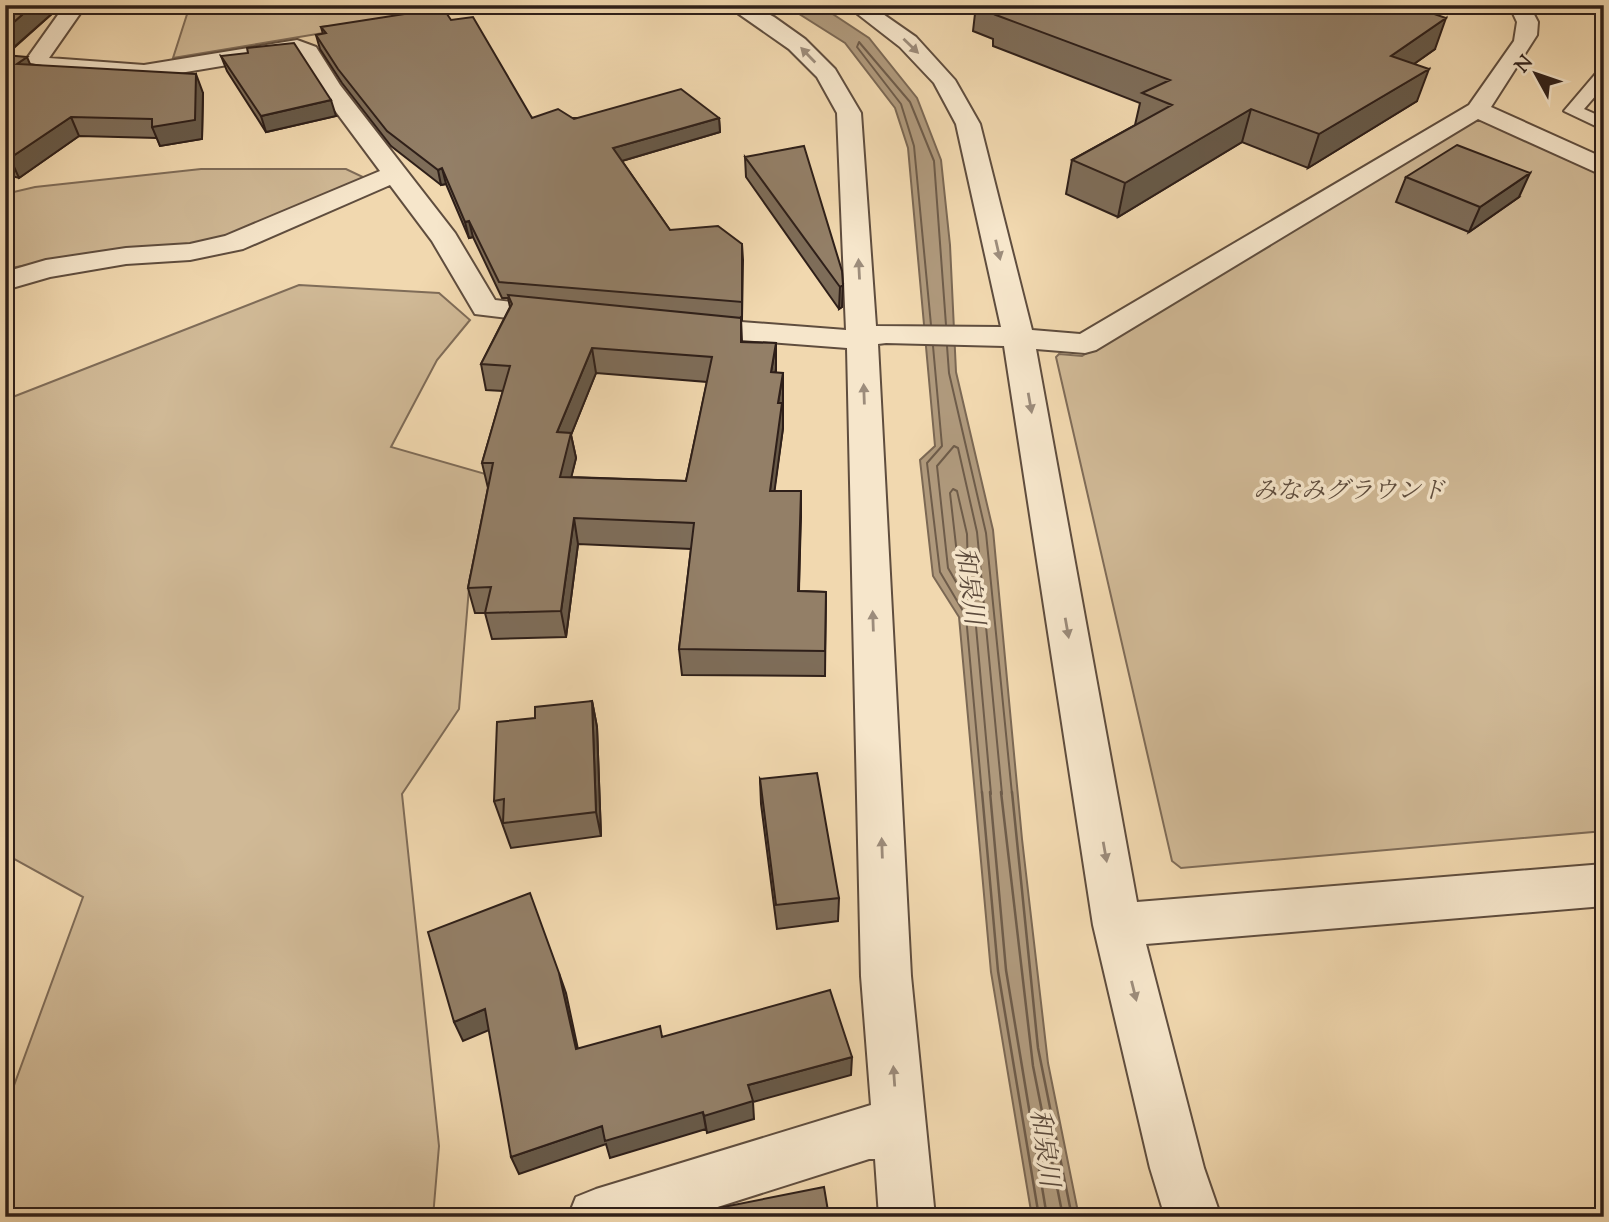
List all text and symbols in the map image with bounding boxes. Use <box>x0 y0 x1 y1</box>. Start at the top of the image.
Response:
one-way arrow <box>902 37 919 53</box>
north arrow <box>1500 38 1570 108</box>
one-way arrow <box>800 47 817 64</box>
text: N <box>1510 50 1540 79</box>
one-way arrow <box>993 239 1004 261</box>
one-way arrow <box>853 258 864 280</box>
one-way arrow <box>859 383 870 405</box>
one-way arrow <box>1025 393 1036 415</box>
park label: みなみグラウンド <box>1253 475 1446 509</box>
water label: 和泉川 <box>944 545 992 630</box>
one-way arrow <box>867 610 878 632</box>
one-way arrow <box>1062 617 1073 639</box>
one-way arrow <box>876 837 887 859</box>
one-way arrow <box>1100 841 1111 863</box>
one-way arrow <box>1129 980 1140 1002</box>
one-way arrow <box>888 1064 899 1086</box>
water label: 和泉川 <box>1019 1107 1067 1192</box>

